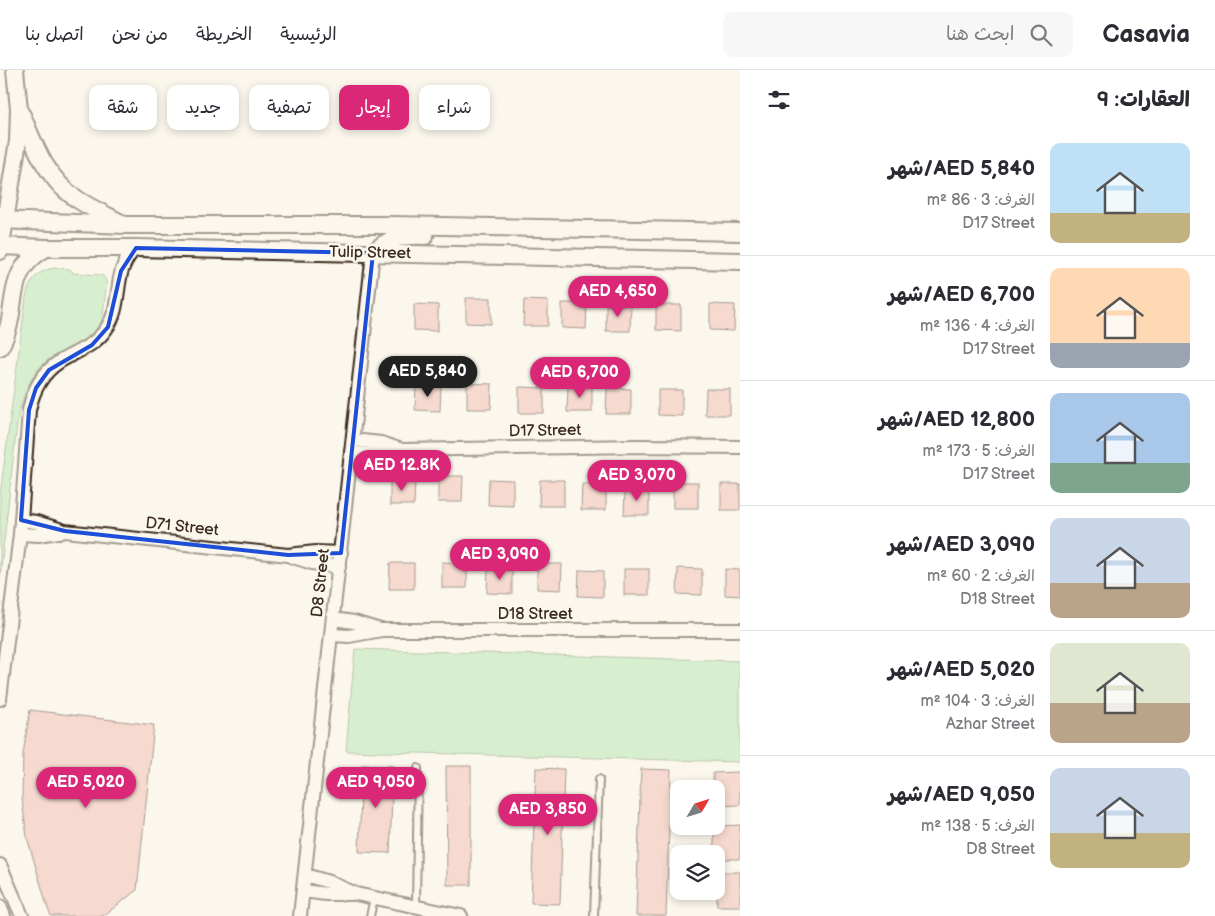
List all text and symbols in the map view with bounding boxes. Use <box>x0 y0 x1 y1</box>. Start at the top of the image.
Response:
search box <box>723 12 1073 57</box>
text: Casavia <box>1103 20 1190 49</box>
icon: search <box>1027 21 1055 49</box>
text: ابحث هنا <box>946 23 1015 46</box>
text: اتصل بنا <box>25 24 84 45</box>
text: من نحن <box>112 24 168 45</box>
text: الخريطة <box>196 24 252 45</box>
text: الرئيسية <box>280 24 337 45</box>
chip: شقة <box>89 85 157 130</box>
chip: جديد <box>167 85 239 130</box>
chip: تصفية <box>249 85 329 130</box>
chip: إيجار <box>339 85 409 130</box>
chip: شراء <box>419 85 490 130</box>
icon: filters <box>765 86 793 114</box>
text: العقارات: 9 <box>1097 87 1190 112</box>
text: AED 5,840/شهر <box>888 156 1035 181</box>
icon: home <box>1090 163 1150 223</box>
text: الغرف: 3 · 86 m² <box>927 191 1035 210</box>
text: D17 Street <box>962 214 1035 233</box>
street label: Tulip Street <box>329 243 411 263</box>
pin: AED 4,650 <box>561 276 675 318</box>
text: AED 4,650 <box>579 282 657 301</box>
text: AED 6,700/شهر <box>888 282 1035 307</box>
icon: home <box>1090 288 1150 348</box>
text: الغرف: 4 · 136 m² <box>920 317 1035 336</box>
text: D17 Street <box>962 340 1035 359</box>
pin: AED 5,840 <box>371 356 485 398</box>
pin: AED 6,700 <box>523 356 637 399</box>
text: AED 5,840 <box>389 362 467 381</box>
text: AED 6,700 <box>541 363 619 382</box>
text: AED 12,800/شهر <box>878 407 1035 432</box>
icon: home <box>1090 413 1150 473</box>
street label: D17 Street <box>508 421 582 441</box>
text: الغرف: 5 · 173 m² <box>923 442 1035 461</box>
pin: AED 12.8K <box>345 450 459 492</box>
text: AED 12.8K <box>364 456 440 475</box>
pin: AED 3,070 <box>580 460 694 502</box>
text: D17 Street <box>962 465 1035 484</box>
text: AED 3,070 <box>598 466 676 485</box>
street label: D71 Street <box>144 514 220 540</box>
text: AED 3,090/شهر <box>888 532 1035 557</box>
pin: AED 3,090 <box>443 538 557 581</box>
icon: home <box>1090 538 1150 598</box>
text: AED 3,090 <box>461 545 539 564</box>
street label: D8 Street <box>308 548 334 618</box>
text: الغرف: 2 · 60 m² <box>927 567 1035 586</box>
text: D18 Street <box>960 590 1035 609</box>
street label: D18 Street <box>497 605 573 624</box>
text: AED 5,020/شهر <box>888 657 1035 682</box>
icon: home <box>1090 663 1150 723</box>
text: الغرف: 3 · 104 m² <box>920 692 1035 711</box>
text: Azhar Street <box>946 715 1035 734</box>
pin: AED 5,020 <box>29 766 143 809</box>
pin: AED 9,050 <box>319 766 433 809</box>
text: AED 5,020 <box>47 773 125 792</box>
text: AED 9,050 <box>337 773 415 792</box>
north arrow <box>670 780 725 835</box>
map controls <box>670 780 725 900</box>
text: AED 9,050/شهر <box>888 782 1035 807</box>
icon: home <box>1090 788 1150 848</box>
pin: AED 3,850 <box>491 794 605 836</box>
text: AED 3,850 <box>509 800 587 819</box>
text: الغرف: 5 · 138 m² <box>921 817 1035 836</box>
text: D8 Street <box>966 840 1035 859</box>
button: layers <box>670 845 725 900</box>

